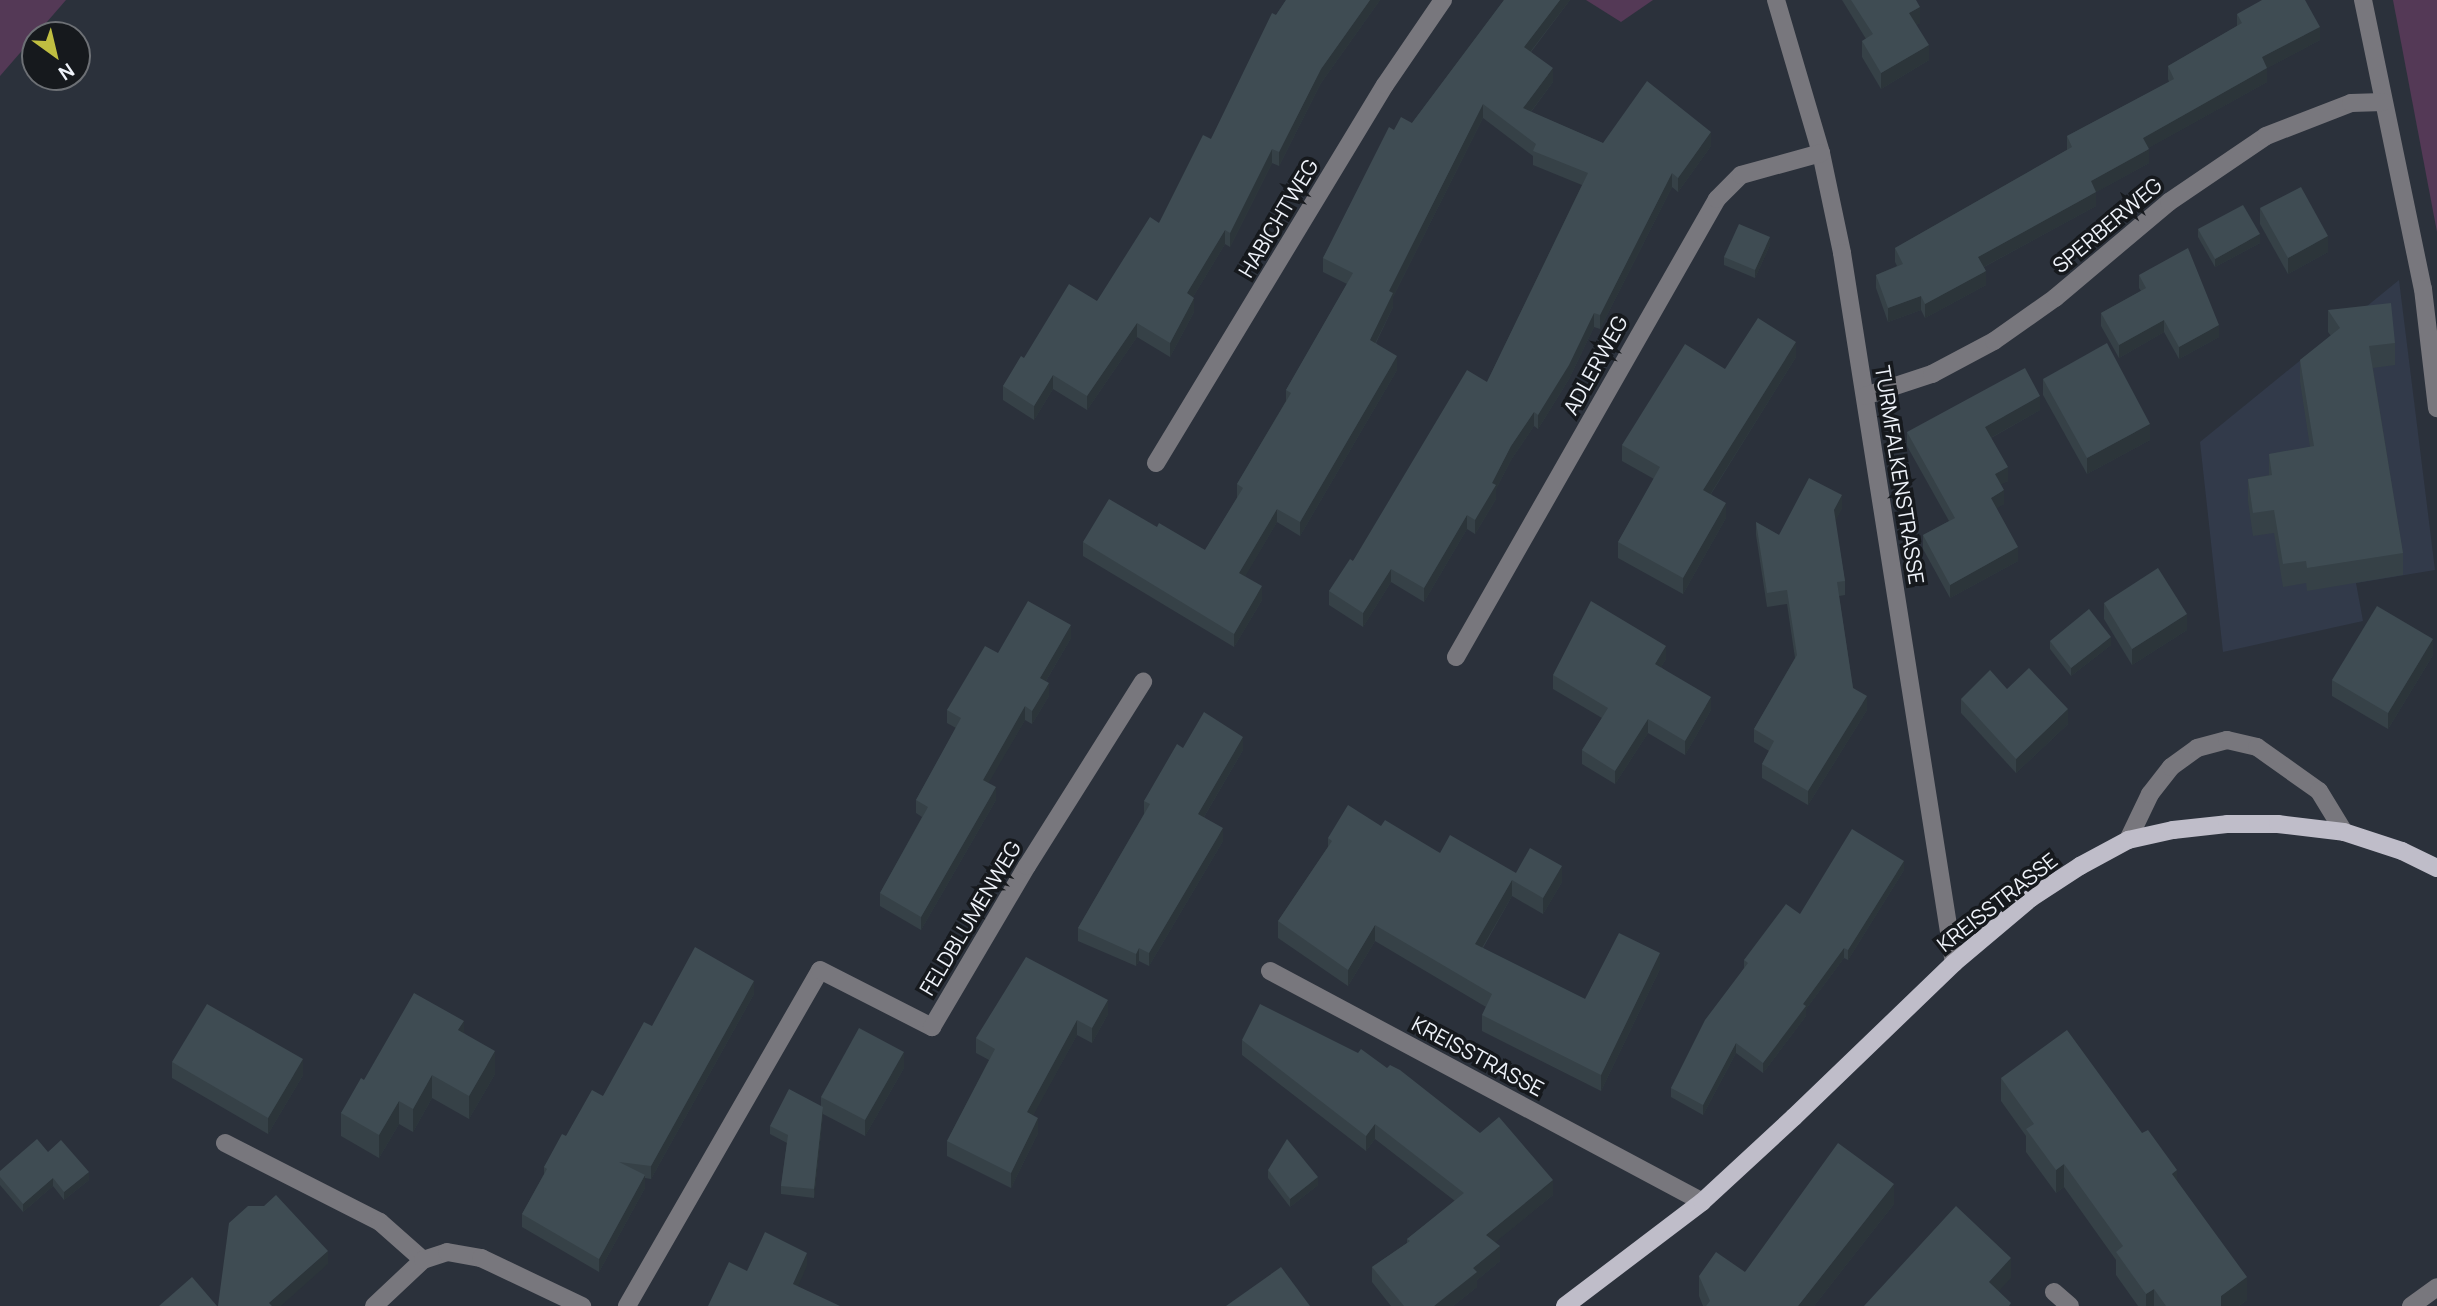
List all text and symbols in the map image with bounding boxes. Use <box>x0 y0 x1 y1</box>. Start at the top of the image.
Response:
north arrow <box>21 21 91 91</box>
text: N <box>54 57 80 86</box>
street label: HABICHTWEG <box>1233 154 1323 282</box>
street label: SPERBERWEG <box>2047 172 2167 278</box>
street label: ADLERWEG <box>1558 311 1632 419</box>
street label: TURMFALKENSTRASSE <box>1870 364 1930 586</box>
street label: FELDBLUMENWEG <box>914 836 1026 1000</box>
street label: KREISSTRASSE <box>1932 847 2062 957</box>
street label: KREISSTRASSE <box>1408 1011 1548 1101</box>

